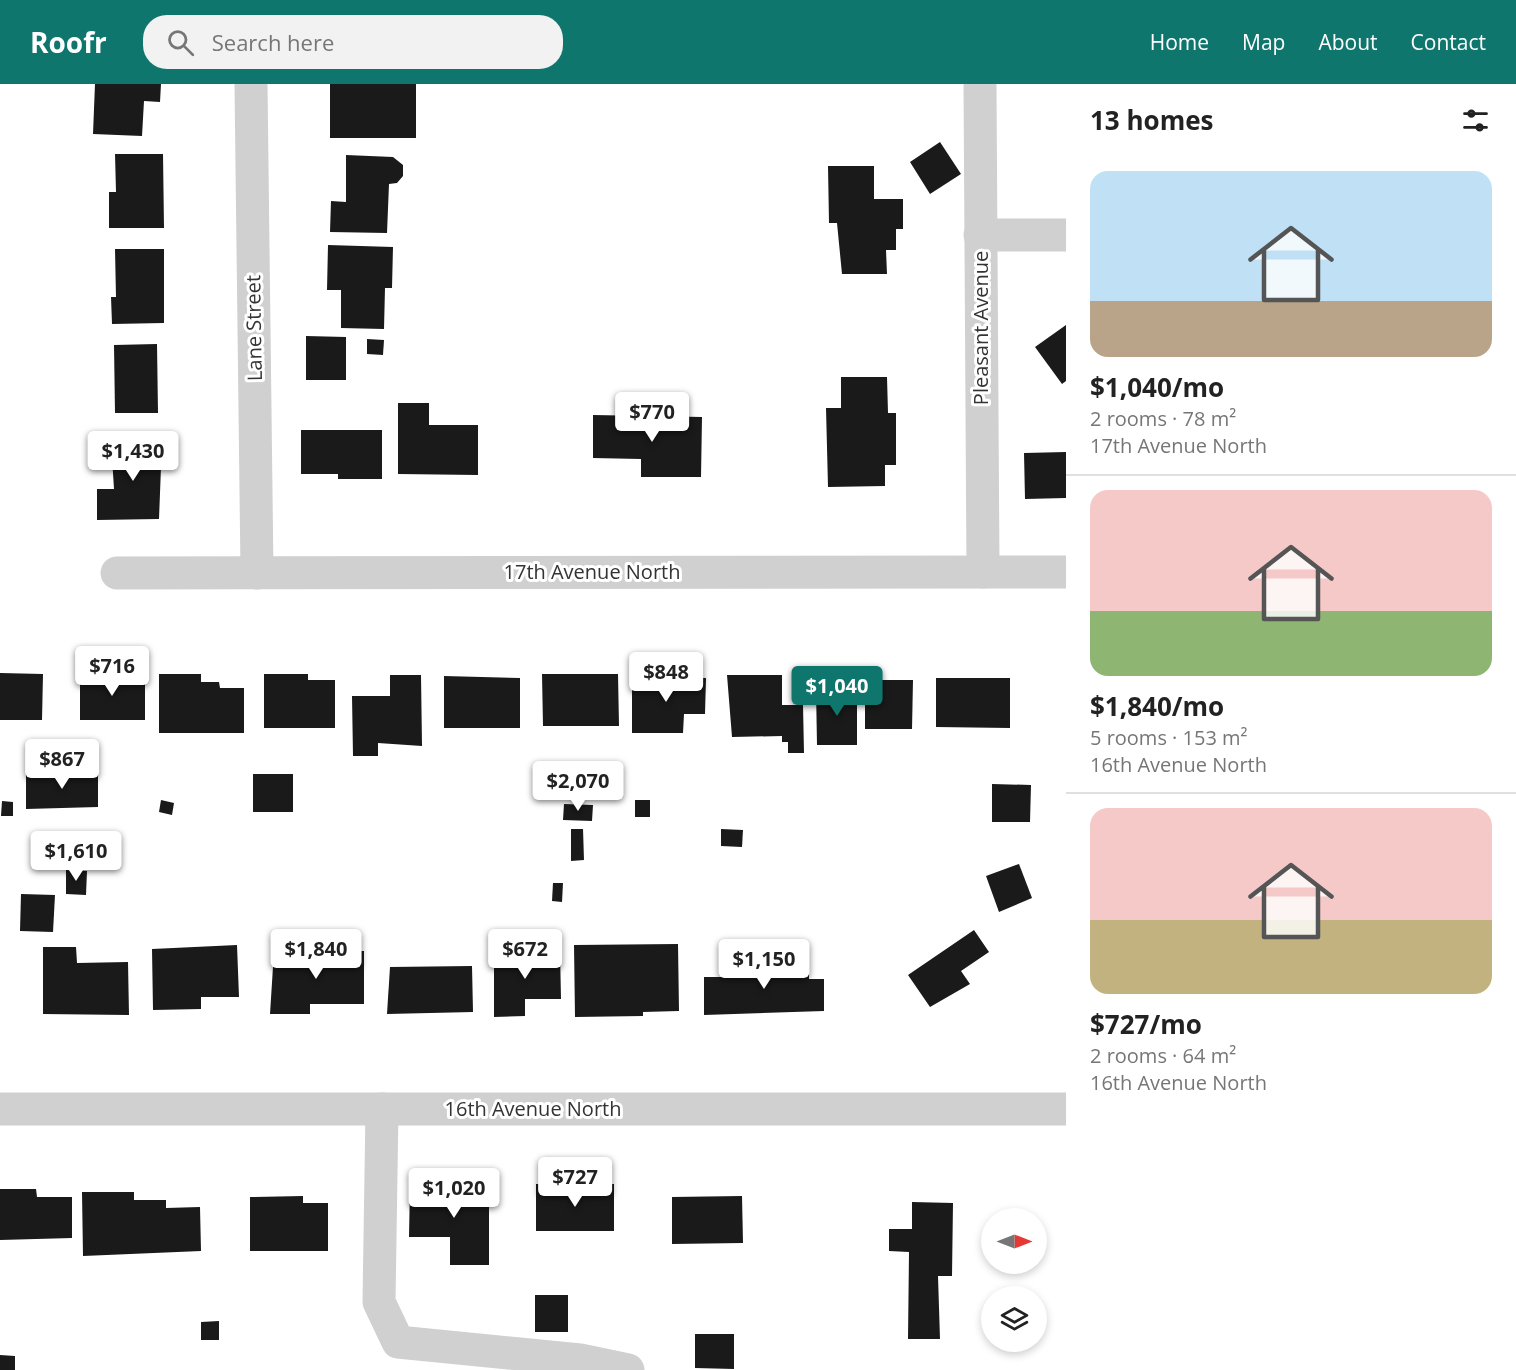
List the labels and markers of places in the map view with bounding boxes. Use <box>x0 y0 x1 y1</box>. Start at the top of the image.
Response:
pin: $770 <box>616 392 688 443</box>
pin: $1,430 <box>84 431 182 482</box>
pin: $716 <box>76 646 148 697</box>
pin: $848 <box>630 652 702 703</box>
pin: $1,040 <box>788 666 886 717</box>
pin: $867 <box>26 739 98 790</box>
pin: $2,070 <box>529 761 627 812</box>
pin: $1,610 <box>27 831 125 882</box>
pin: $1,840 <box>267 929 365 980</box>
pin: $672 <box>489 929 561 980</box>
pin: $1,150 <box>715 939 813 990</box>
pin: $727 <box>539 1157 611 1208</box>
pin: $1,020 <box>405 1168 503 1219</box>

